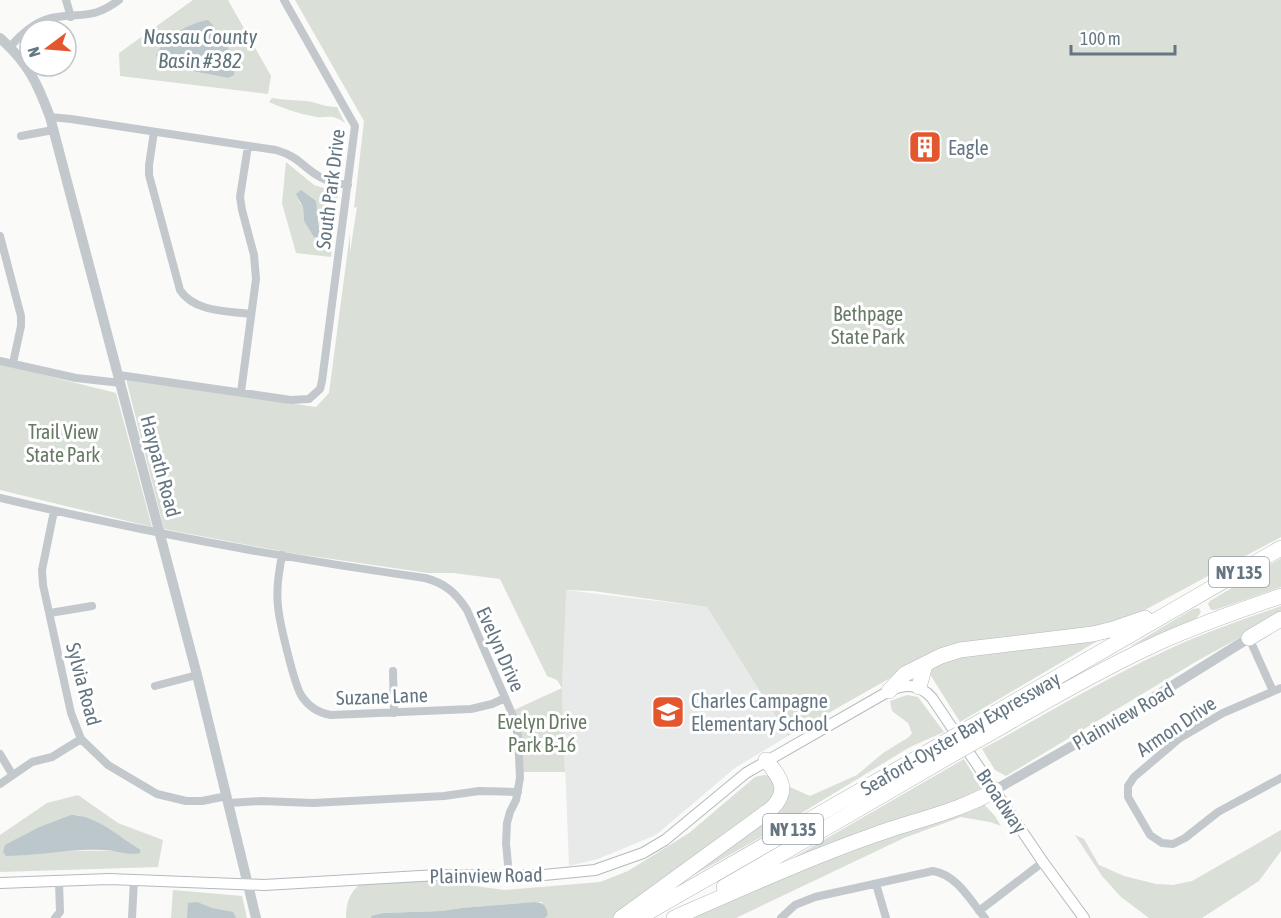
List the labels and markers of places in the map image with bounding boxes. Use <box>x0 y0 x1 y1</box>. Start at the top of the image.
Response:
building icon: Eagle <box>907 129 943 165</box>
place label: Eagle <box>948 136 989 159</box>
place label: Charles Campagne Elementary School <box>691 689 829 735</box>
school or university icon: Charles Campagne Elementary School <box>650 694 686 730</box>

